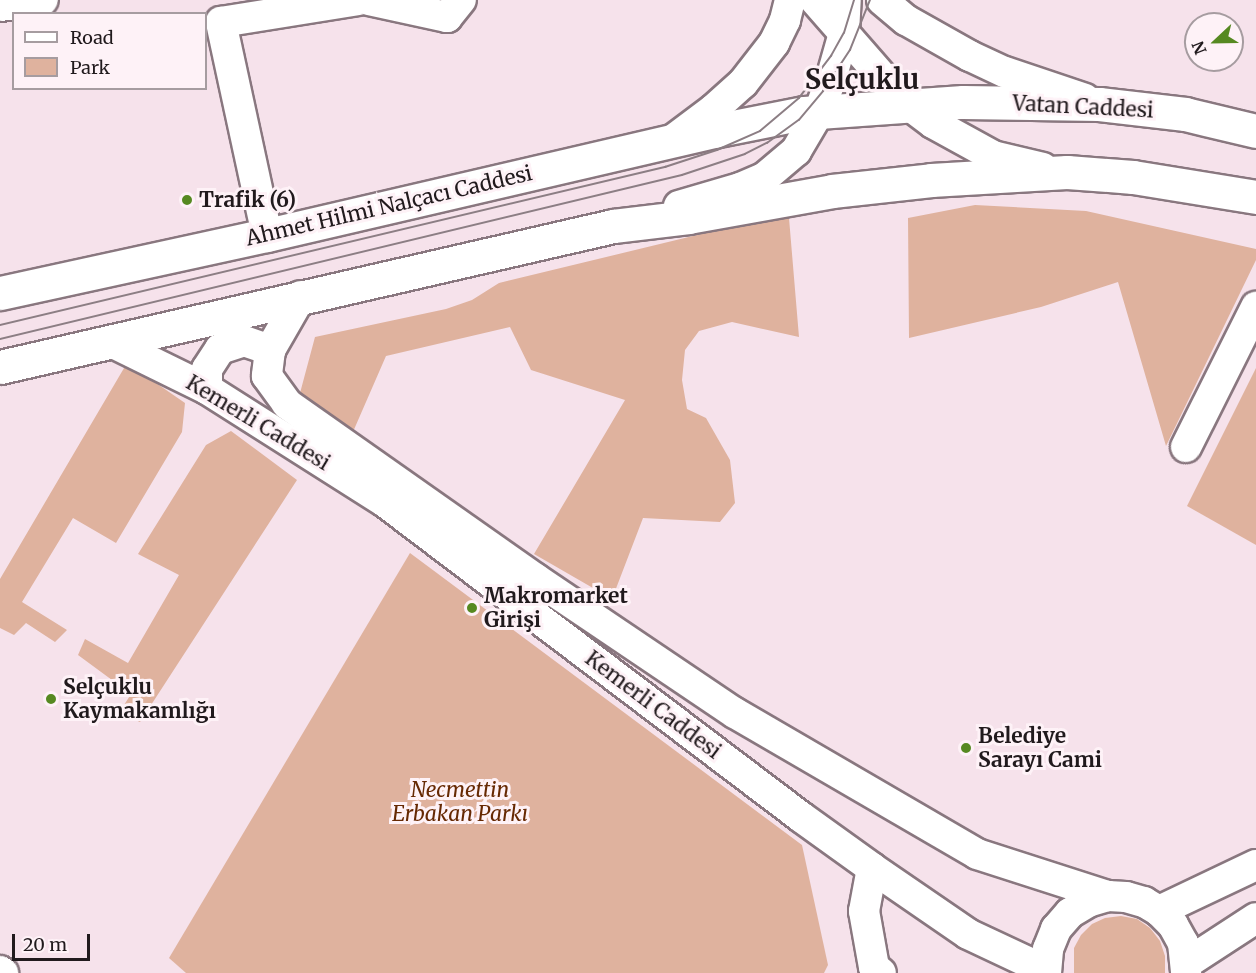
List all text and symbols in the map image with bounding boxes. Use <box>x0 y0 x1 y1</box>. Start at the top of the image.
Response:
legend <box>12 12 207 90</box>
north arrow <box>1184 12 1244 72</box>
text: Road <box>70 26 114 49</box>
text: N <box>1188 38 1211 58</box>
text: Park <box>70 56 110 79</box>
district label: Selçuklu <box>805 64 919 96</box>
street label: Vatan Caddesi <box>1012 91 1154 123</box>
street label: Ahmet Hilmi Nalçacı Caddesi <box>243 161 535 251</box>
place label: Trafik (6) <box>199 187 296 213</box>
marker: Trafik (6) <box>180 193 194 207</box>
street label: Kemerli Caddesi <box>181 370 335 476</box>
place label: Makromarket Girişi <box>484 583 628 633</box>
marker: Makromarket Girişi <box>465 601 479 615</box>
street label: Kemerli Caddesi <box>580 646 726 764</box>
place label: Selçuklu Kaymakamlığı <box>63 674 216 724</box>
marker: Selçuklu Kaymakamlığı <box>44 692 58 706</box>
place label: Belediye Sarayı Cami <box>978 723 1102 773</box>
marker: Belediye Sarayı Cami <box>959 741 973 755</box>
park label: Necmettin Erbakan Parkı <box>392 777 528 827</box>
scale bar <box>15 922 93 960</box>
text: 20 m <box>23 933 67 956</box>

